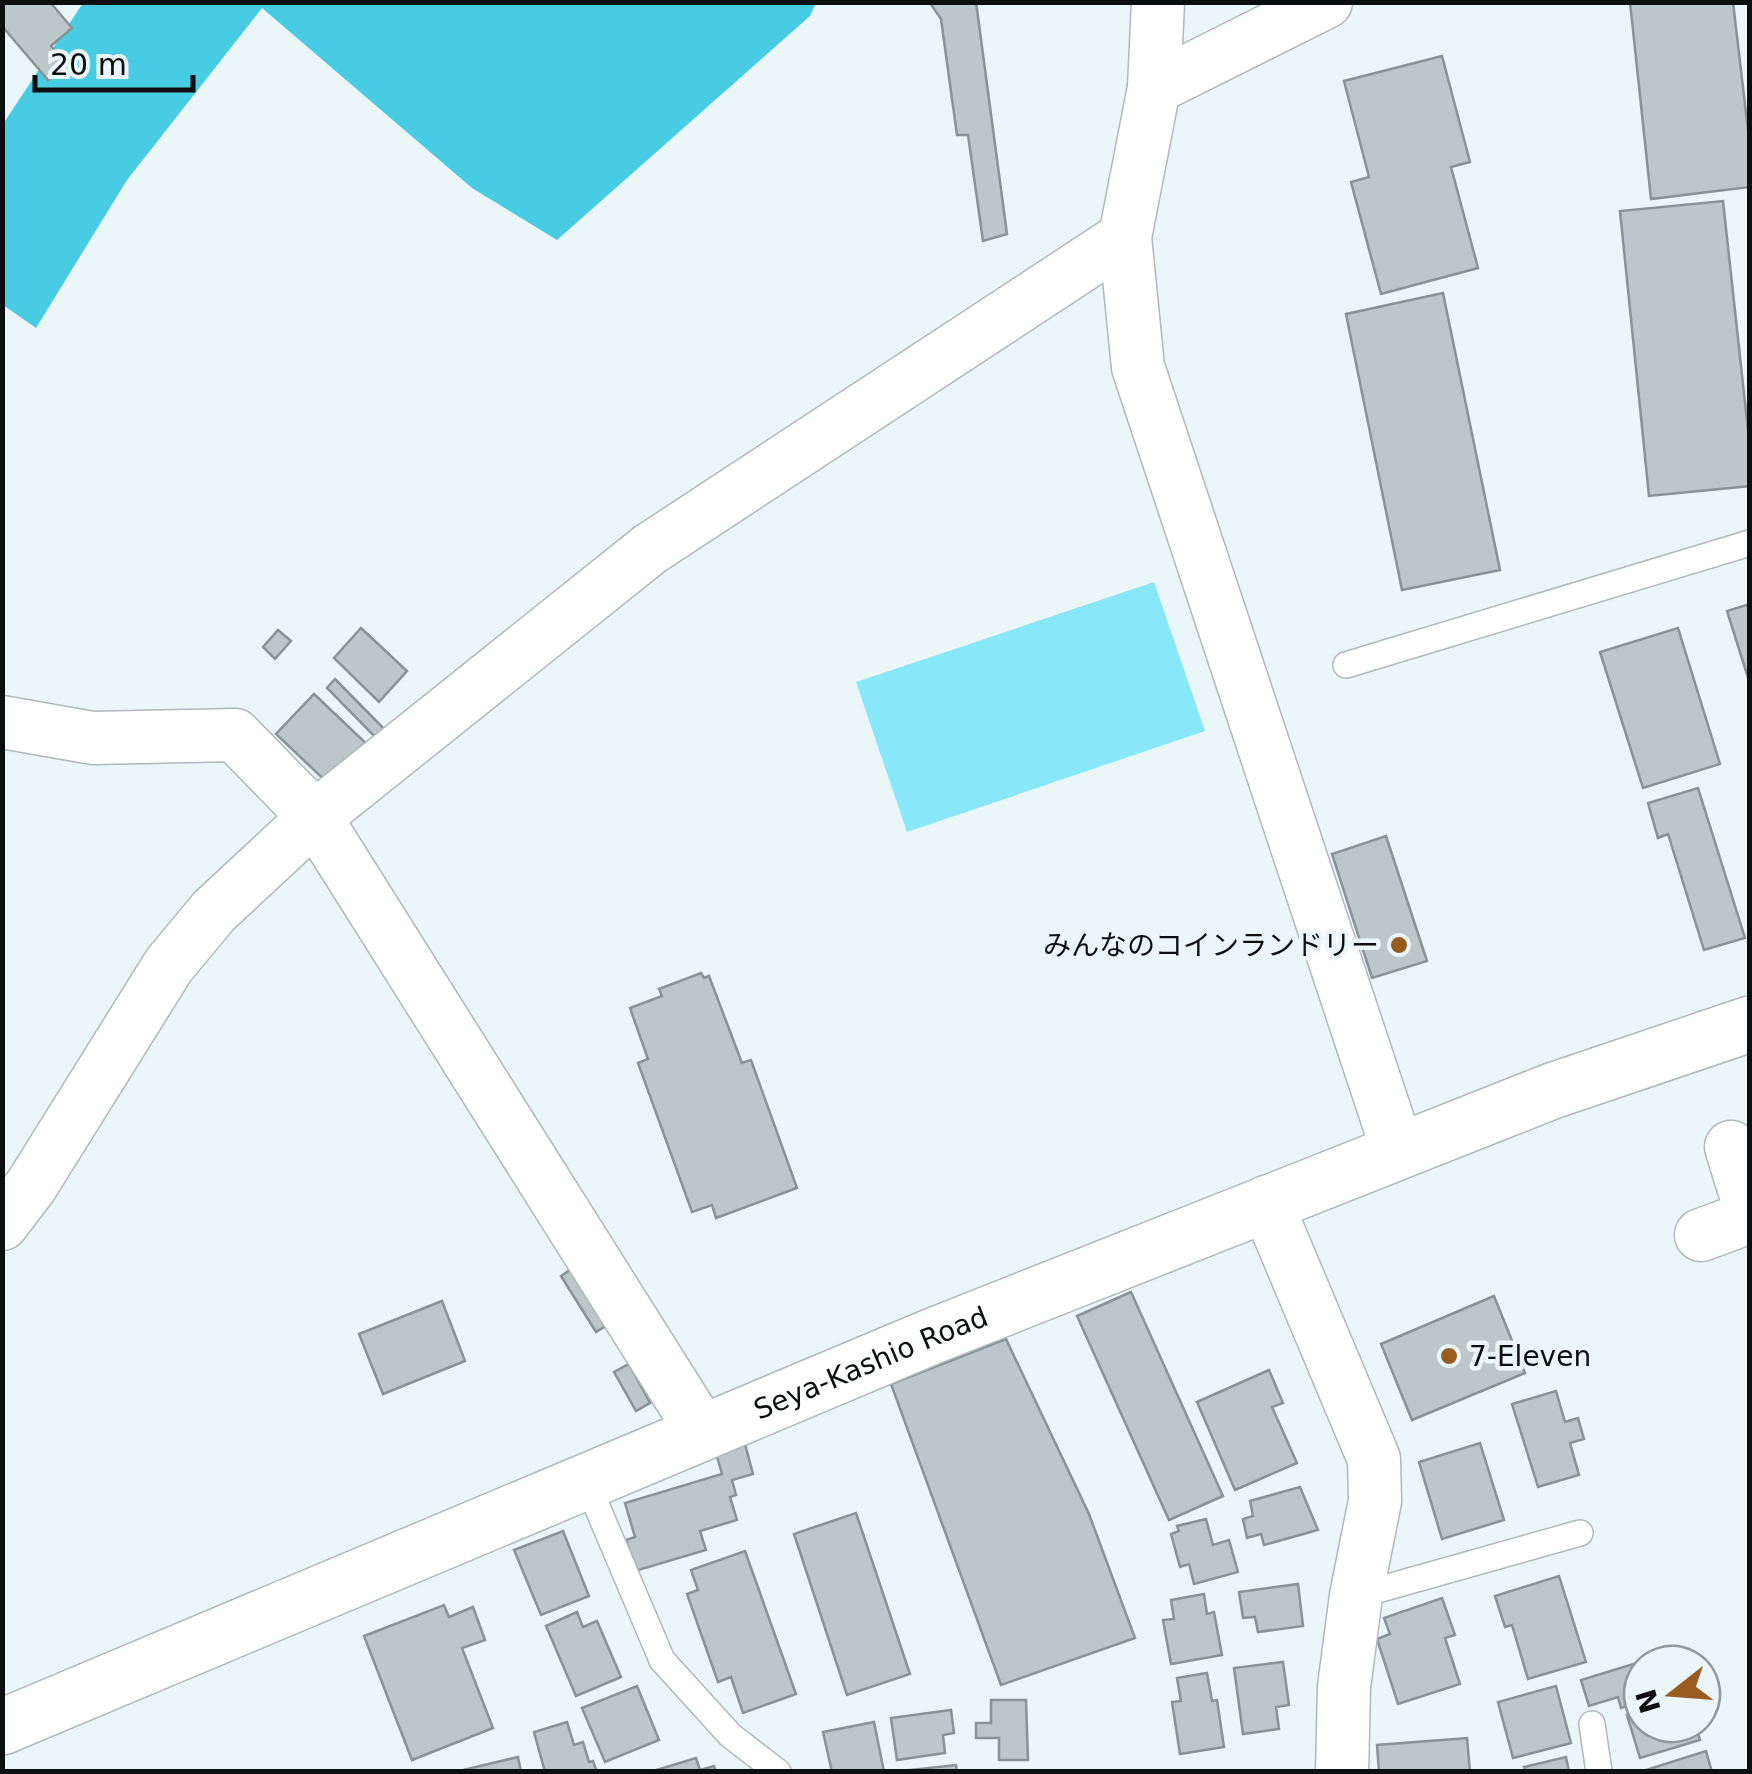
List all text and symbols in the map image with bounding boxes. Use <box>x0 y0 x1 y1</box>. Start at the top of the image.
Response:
scale bar <box>35 30 192 92</box>
text: 20 m <box>50 47 127 82</box>
place label: みんなのコインランドリー <box>1043 929 1379 962</box>
marker: みんなのコインランドリー <box>1388 934 1410 956</box>
street label: Seya-Kashio Road <box>749 1300 992 1426</box>
place label: 7-Eleven <box>1469 1340 1591 1373</box>
marker: 7-Eleven <box>1438 1345 1460 1367</box>
north arrow <box>1622 1644 1722 1744</box>
text: N <box>1629 1685 1668 1717</box>

